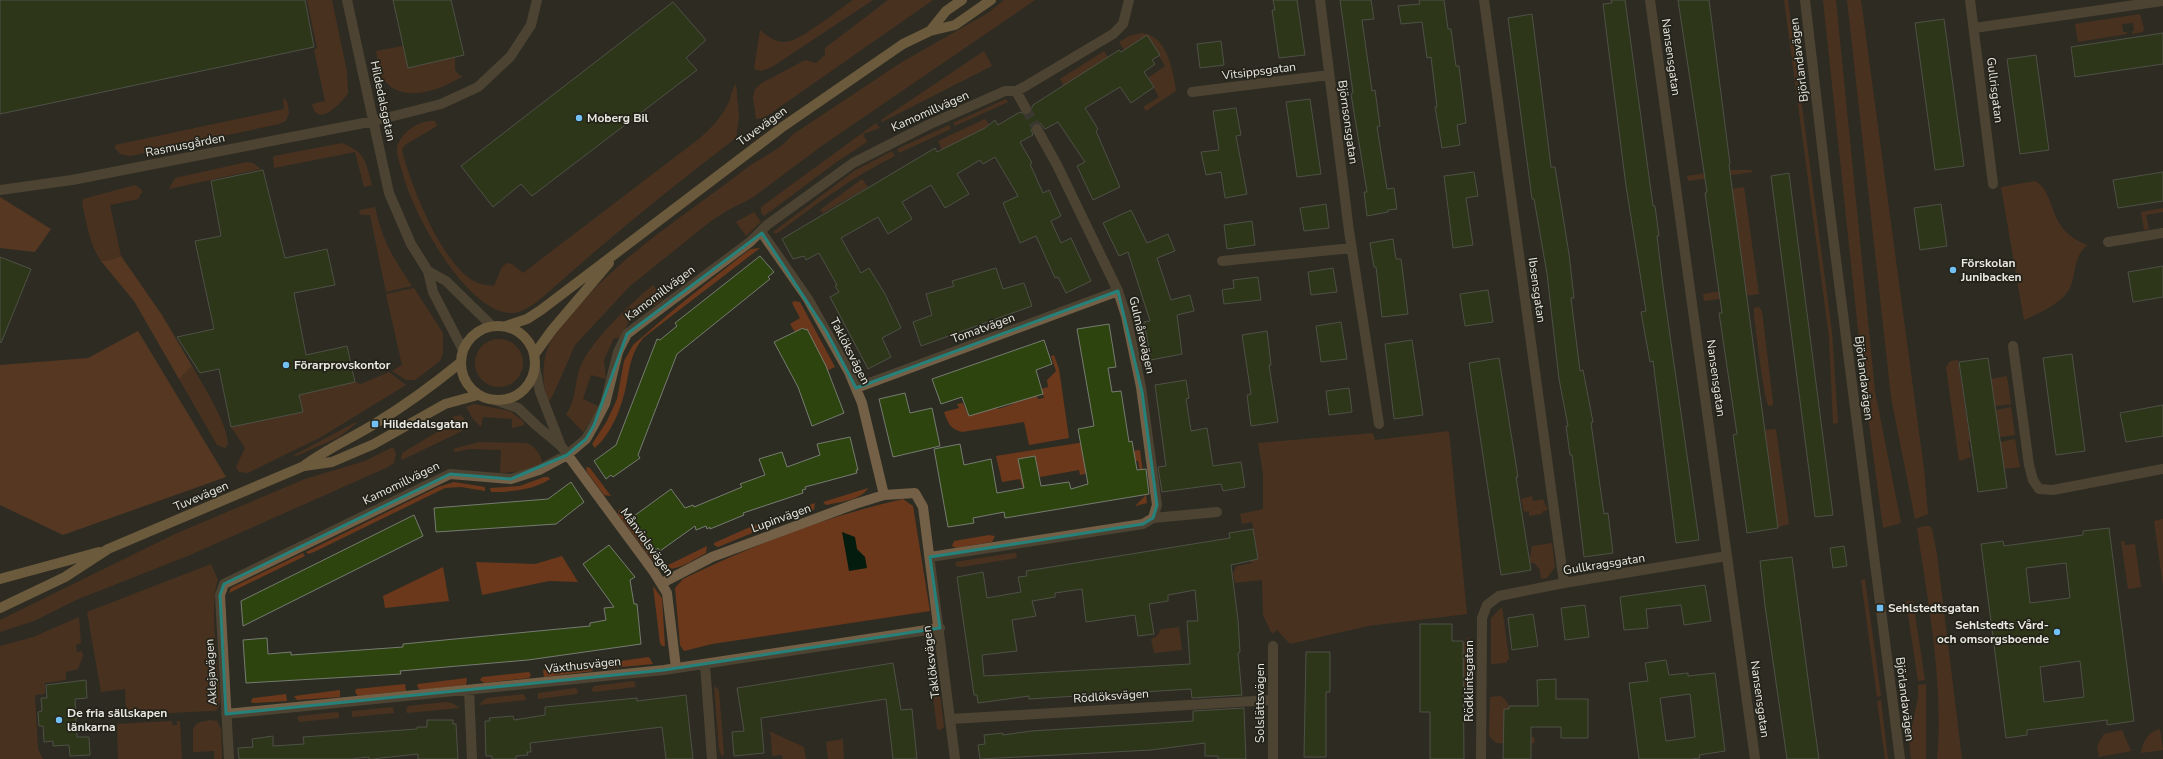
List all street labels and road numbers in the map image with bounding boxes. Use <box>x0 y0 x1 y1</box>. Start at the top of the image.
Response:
street label: Nansensgatan <box>1658 17 1684 97</box>
street label: Björlandavägen <box>1786 17 1812 103</box>
street label: Gullrisgatan <box>1983 56 2007 124</box>
street label: Hildedalsgatan <box>367 59 399 143</box>
street label: Vitsippsgatan <box>1220 59 1297 84</box>
street label: Björnsonsgatan <box>1334 79 1362 165</box>
street label: Kamomillvägen <box>889 87 971 135</box>
street label: Tuvevägen <box>734 102 790 150</box>
street label: Rasmusgården <box>144 129 226 161</box>
street label: Ibsensgatan <box>1525 256 1549 324</box>
street label: Kamomillvägen <box>622 261 698 325</box>
street label: Gulmårevägen <box>1125 295 1159 375</box>
street label: Tomatvägen <box>949 309 1017 347</box>
street label: Taklöksvägen <box>826 315 874 387</box>
street label: Björlandavägen <box>1851 335 1877 421</box>
street label: Nansensgatan <box>1703 338 1729 418</box>
street label: Kamomillvägen <box>360 458 442 508</box>
street label: Tuvevägen <box>171 477 231 515</box>
street label: Lupinvägen <box>749 500 813 536</box>
street label: Månviolsvägen <box>617 505 677 579</box>
street label: Gullkragsgatan <box>1562 550 1646 578</box>
street label: Taklöksvägen <box>919 625 943 699</box>
street label: Aklejavägen <box>201 638 221 706</box>
street label: Rödklintsgatan <box>1461 640 1477 722</box>
street label: Växthusvägen <box>543 653 622 677</box>
street label: Björlandavägen <box>1892 656 1918 742</box>
street label: Nansensgatan <box>1747 659 1773 739</box>
street label: Solslättsvägen <box>1252 663 1268 743</box>
street label: Rödlöksvägen <box>1073 685 1149 707</box>

